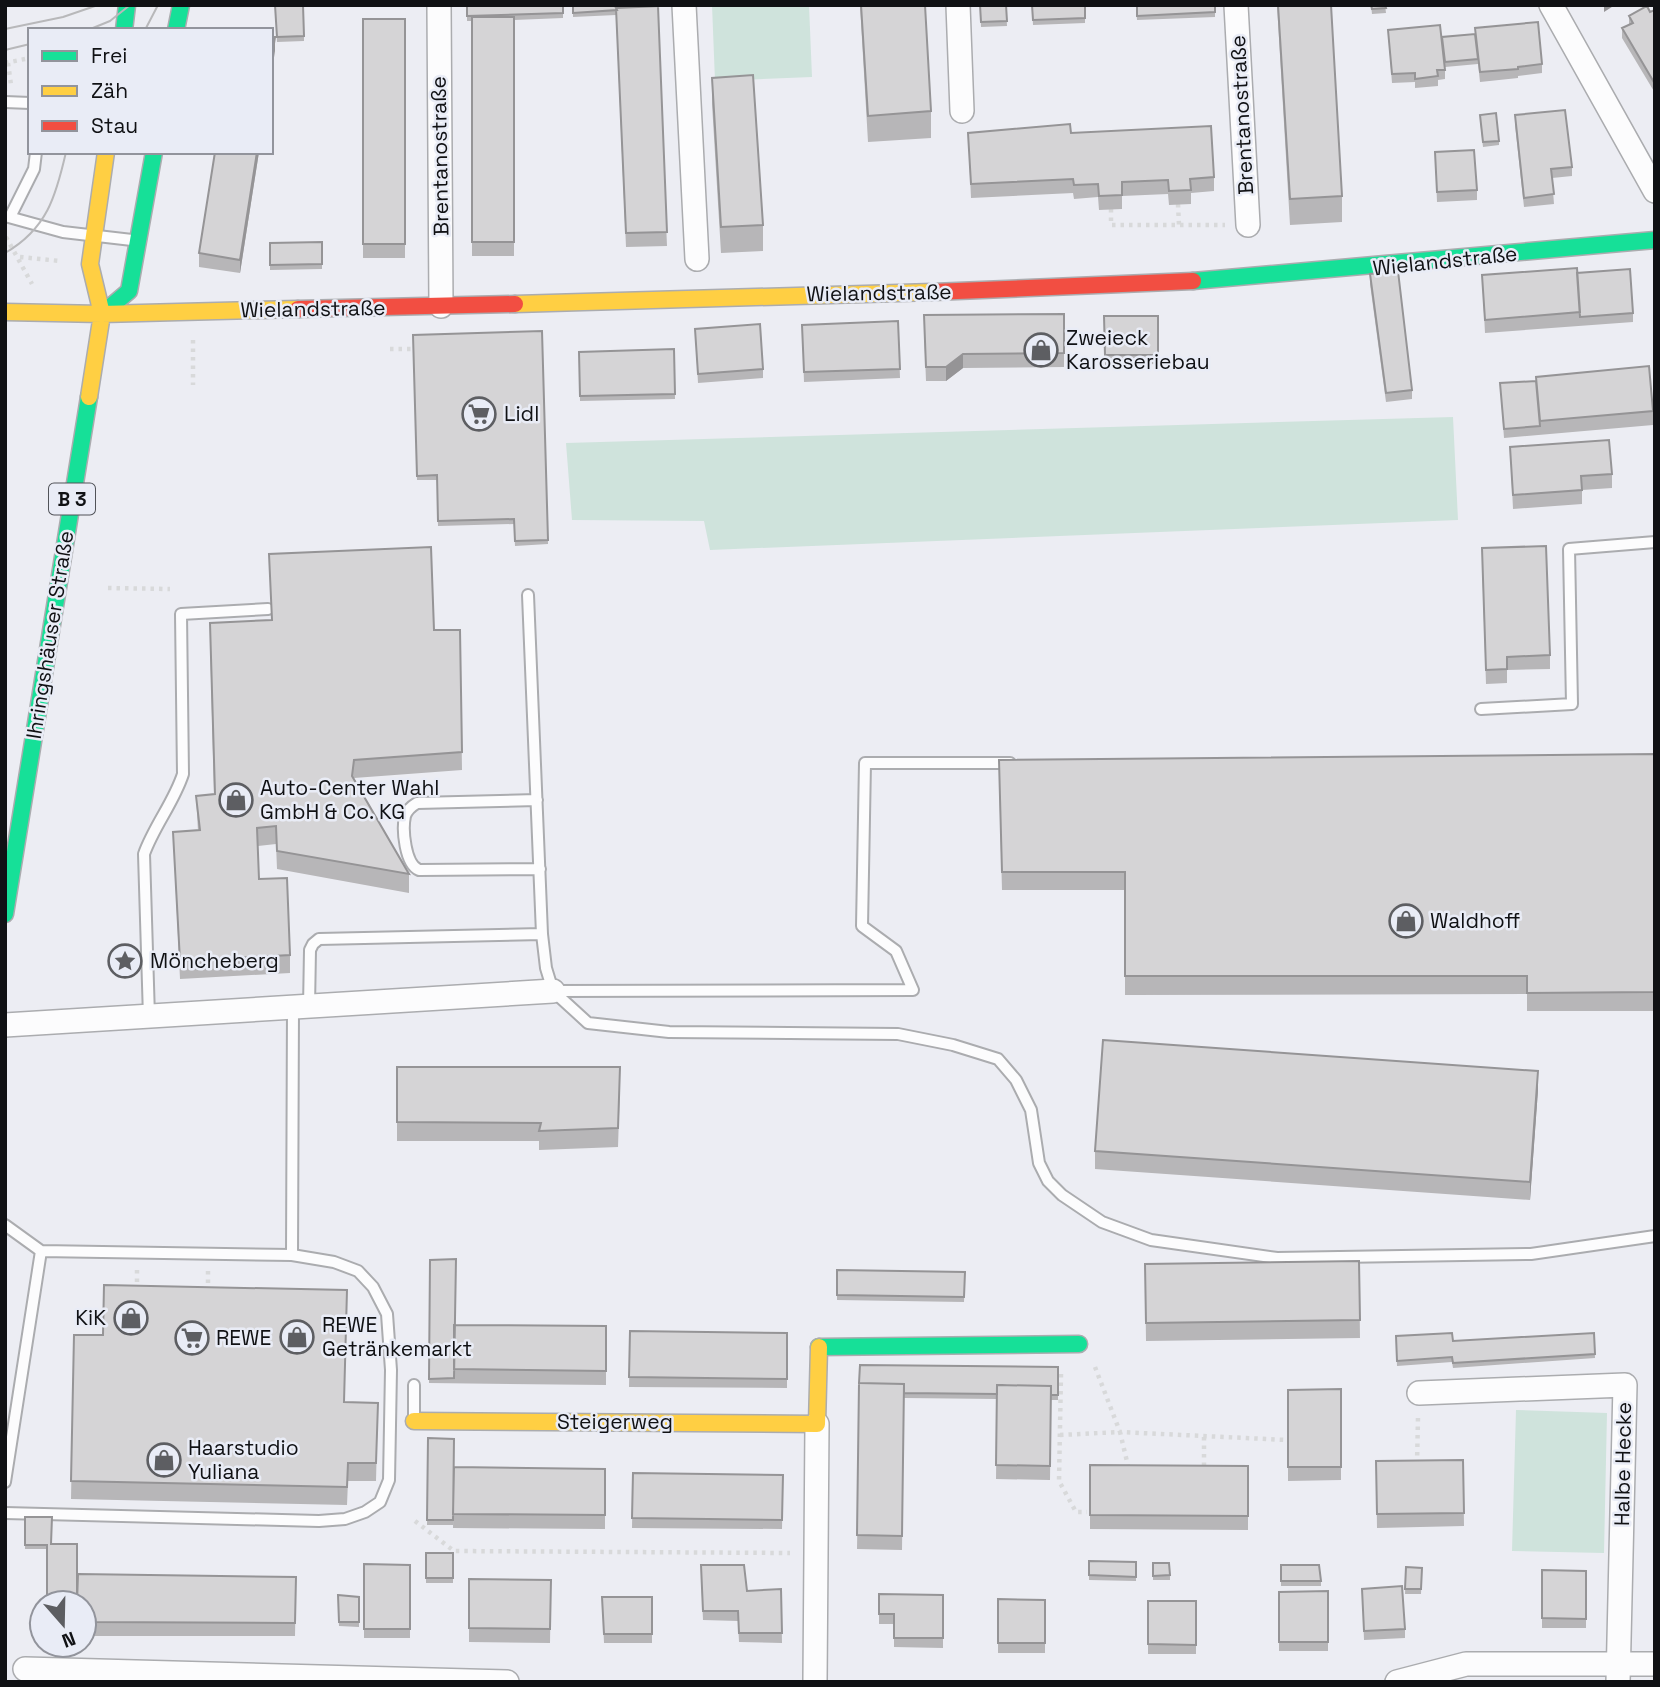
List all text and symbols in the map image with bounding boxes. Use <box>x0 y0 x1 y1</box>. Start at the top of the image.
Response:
legend <box>28 28 273 154</box>
street label: Brentanostraße <box>1224 35 1259 195</box>
text: Frei <box>91 42 127 69</box>
street label: Brentanostraße <box>425 76 454 236</box>
text: Zäh <box>91 77 128 104</box>
text: Stau <box>91 112 138 139</box>
street label: Wielandstraße <box>1371 239 1519 282</box>
street label: Wielandstraße <box>806 278 952 307</box>
street label: Wielandstraße <box>240 294 386 323</box>
place label: Zweieck Karosseriebau <box>1066 324 1210 375</box>
shop icon: Zweieck Karosseriebau <box>1022 331 1060 369</box>
supermarket icon: Lidl <box>460 395 498 433</box>
place label: Lidl <box>504 400 539 427</box>
road number: B 3 <box>49 484 95 514</box>
street label: Ihringshäuser Straße <box>20 529 79 741</box>
place label: Auto-Center Wahl GmbH & Co. KG <box>260 774 440 825</box>
shop icon: Auto-Center Wahl GmbH & Co. KG <box>217 781 255 819</box>
shop icon: Waldhoff <box>1387 902 1425 940</box>
place label: Waldhoff <box>1430 907 1520 934</box>
place icon: Möncheberg <box>106 942 144 980</box>
place label: Möncheberg <box>150 947 279 974</box>
shop icon: KiK <box>112 1299 150 1337</box>
place label: KiK <box>75 1304 106 1331</box>
place label: REWE Getränkemarkt <box>322 1311 472 1362</box>
shop icon: REWE Getränkemarkt <box>278 1318 316 1356</box>
supermarket icon: REWE <box>173 1319 211 1357</box>
place label: REWE <box>216 1324 271 1351</box>
street label: Halbe Hecke <box>1608 1402 1637 1526</box>
street label: Steigerweg <box>557 1408 673 1435</box>
place label: Haarstudio Yuliana <box>188 1434 299 1485</box>
shop icon: Haarstudio Yuliana <box>145 1441 183 1479</box>
north arrow <box>28 1589 98 1659</box>
text: N <box>58 1626 79 1653</box>

